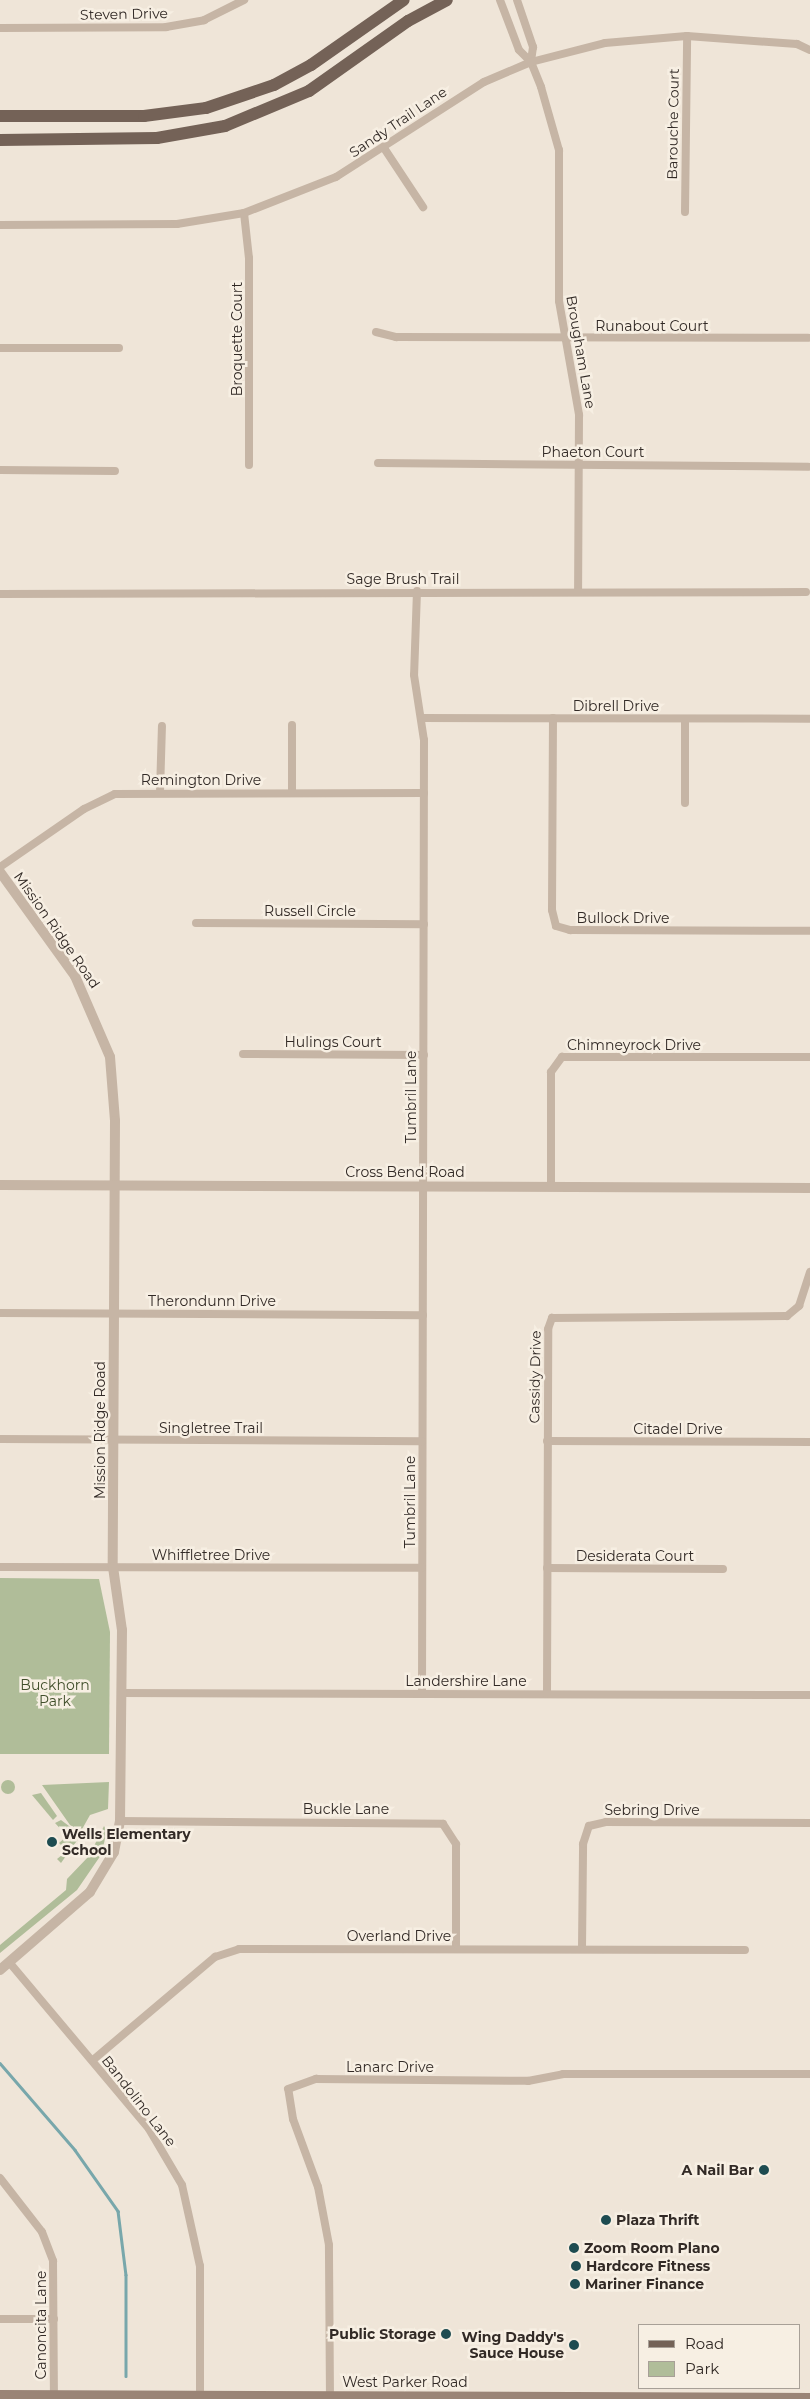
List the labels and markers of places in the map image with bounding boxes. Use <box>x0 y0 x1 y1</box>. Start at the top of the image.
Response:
place label: Wells Elementary School <box>62 1826 191 1858</box>
marker: Wells Elementary School <box>46 1836 58 1848</box>
place label: A Nail Bar <box>682 2162 754 2178</box>
marker: A Nail Bar <box>758 2164 770 2176</box>
place label: Plaza Thrift <box>616 2212 699 2228</box>
marker: Plaza Thrift <box>600 2214 612 2226</box>
place label: Zoom Room Plano <box>584 2240 720 2256</box>
marker: Zoom Room Plano <box>568 2242 580 2254</box>
place label: Hardcore Fitness <box>586 2258 710 2274</box>
marker: Hardcore Fitness <box>570 2260 582 2272</box>
place label: Mariner Finance <box>585 2276 704 2292</box>
marker: Mariner Finance <box>569 2278 581 2290</box>
place label: Public Storage <box>329 2326 436 2342</box>
marker: Public Storage <box>440 2328 452 2340</box>
place label: Wing Daddy's Sauce House <box>461 2329 564 2362</box>
marker: Wing Daddy's Sauce House <box>568 2339 580 2351</box>

